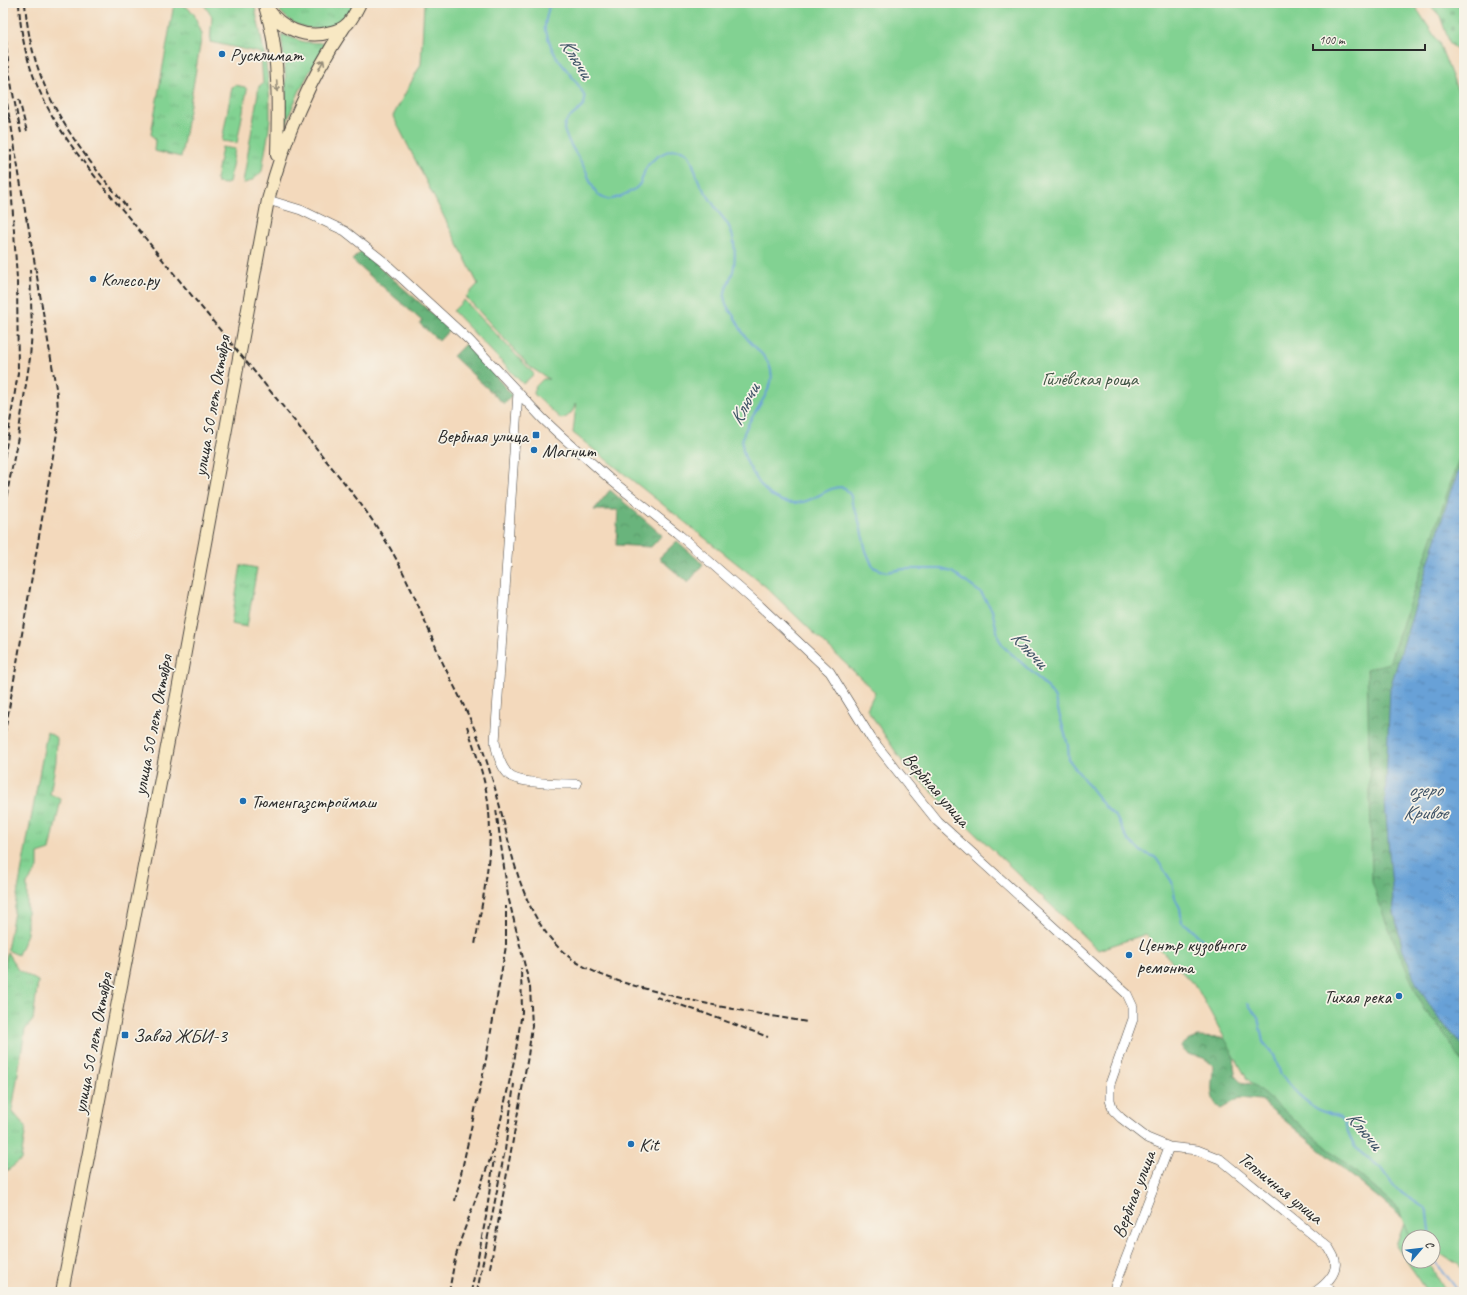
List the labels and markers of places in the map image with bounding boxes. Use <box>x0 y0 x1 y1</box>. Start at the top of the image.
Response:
place label: Русклимат <box>230 43 304 67</box>
marker: Русклимат <box>217 49 227 59</box>
place label: Колесо.ру <box>101 268 160 292</box>
marker: Колесо.ру <box>88 274 98 284</box>
place label: Вербная улица <box>437 424 530 448</box>
marker: Вербная улица <box>531 430 541 440</box>
place label: Магнит <box>542 439 597 463</box>
marker: Магнит <box>529 445 539 455</box>
place label: Тюменгазстроймаш <box>251 790 377 814</box>
marker: Тюменгазстроймаш <box>238 796 248 806</box>
place label: Центр кузовного ремонта <box>1137 933 1247 979</box>
marker: Центр кузовного ремонта <box>1124 950 1134 960</box>
place label: Тихая река <box>1324 985 1392 1009</box>
marker: Тихая река <box>1394 991 1404 1001</box>
place label: Завод ЖБИ-3 <box>133 1024 228 1048</box>
marker: Завод ЖБИ-3 <box>120 1030 130 1040</box>
place label: Kit <box>639 1133 660 1157</box>
marker: Kit <box>626 1139 636 1149</box>

